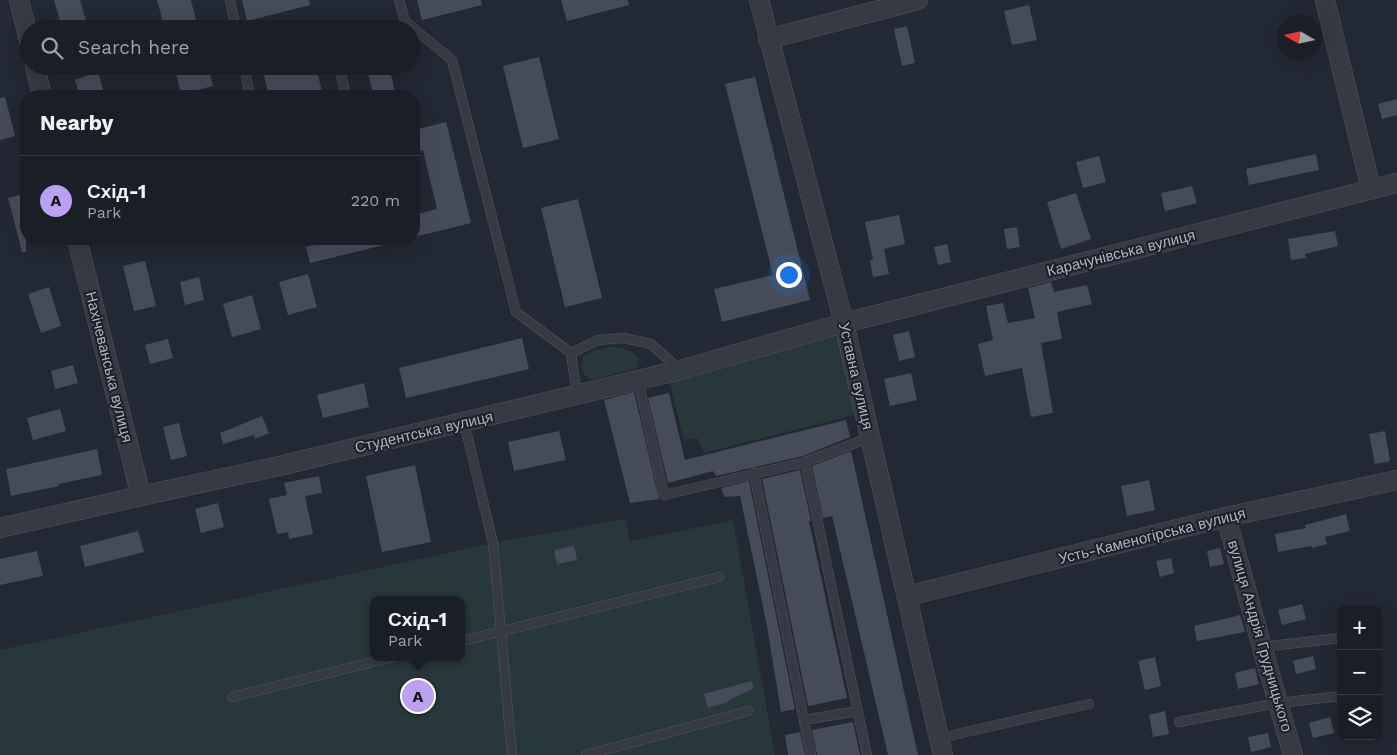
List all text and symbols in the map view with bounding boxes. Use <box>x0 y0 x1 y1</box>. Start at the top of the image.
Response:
north arrow <box>1277 15 1322 60</box>
search box <box>20 20 420 75</box>
icon: search <box>38 34 66 62</box>
text: Search here <box>78 36 189 59</box>
text: Nearby <box>40 110 113 135</box>
text: Схід-1 <box>87 180 146 203</box>
text: A <box>51 191 61 210</box>
text: 220 m <box>351 191 400 210</box>
text: Park <box>87 203 121 222</box>
street label: Карачунівська вулиця <box>1045 226 1197 280</box>
your location <box>776 262 802 288</box>
street label: Нахічеванська вулиця <box>82 290 136 444</box>
street label: Уставна вулиця <box>835 321 877 431</box>
street label: Студентська вулиця <box>353 407 495 457</box>
street label: Усть-Каменогірська вулиця <box>1057 504 1247 568</box>
street label: вулиця Андрія Грудницького <box>1224 538 1296 734</box>
popup <box>370 596 465 661</box>
map controls <box>1337 605 1382 740</box>
button: + <box>1337 605 1382 650</box>
text: Схід-1 <box>388 608 447 631</box>
text: Park <box>388 631 422 650</box>
button: − <box>1337 650 1382 695</box>
pin: A <box>402 677 434 715</box>
button: layers <box>1337 695 1382 740</box>

